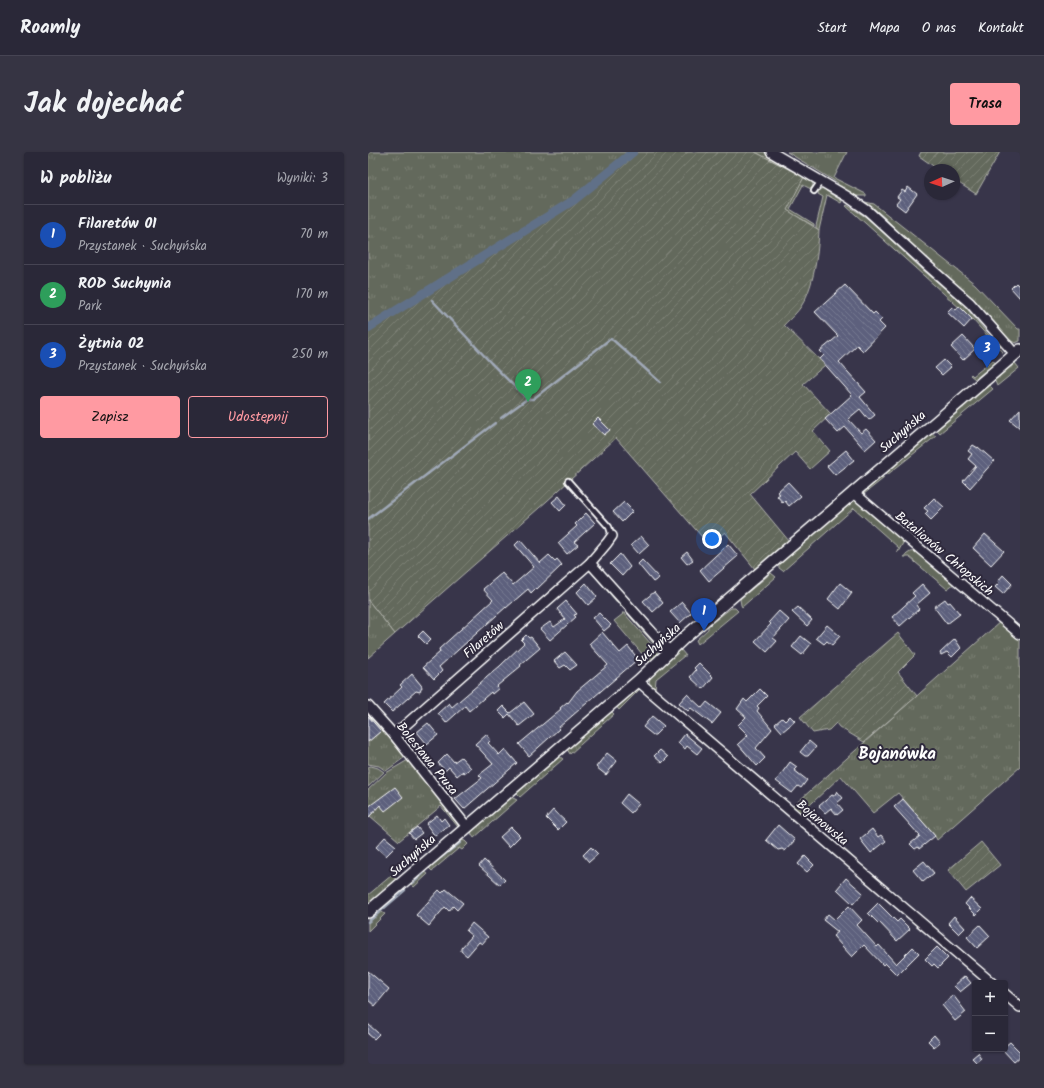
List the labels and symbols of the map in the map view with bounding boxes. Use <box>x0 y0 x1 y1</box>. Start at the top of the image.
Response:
north arrow <box>924 164 960 200</box>
pin: 3 <box>974 335 1000 368</box>
pin: 2 <box>515 369 541 402</box>
street label: Suchyńska <box>875 406 931 459</box>
street label: Batalionów Chłopskich <box>890 506 998 602</box>
your location <box>702 529 722 549</box>
pin: 1 <box>691 598 717 631</box>
street label: Filaretów <box>459 616 510 664</box>
street label: Suchyńska <box>630 618 686 672</box>
street label: Bolesława Prusa <box>391 718 463 800</box>
district label: Bojanówka <box>858 741 936 768</box>
street label: Bojanowska <box>791 795 853 851</box>
street label: Suchyńska <box>385 830 441 883</box>

